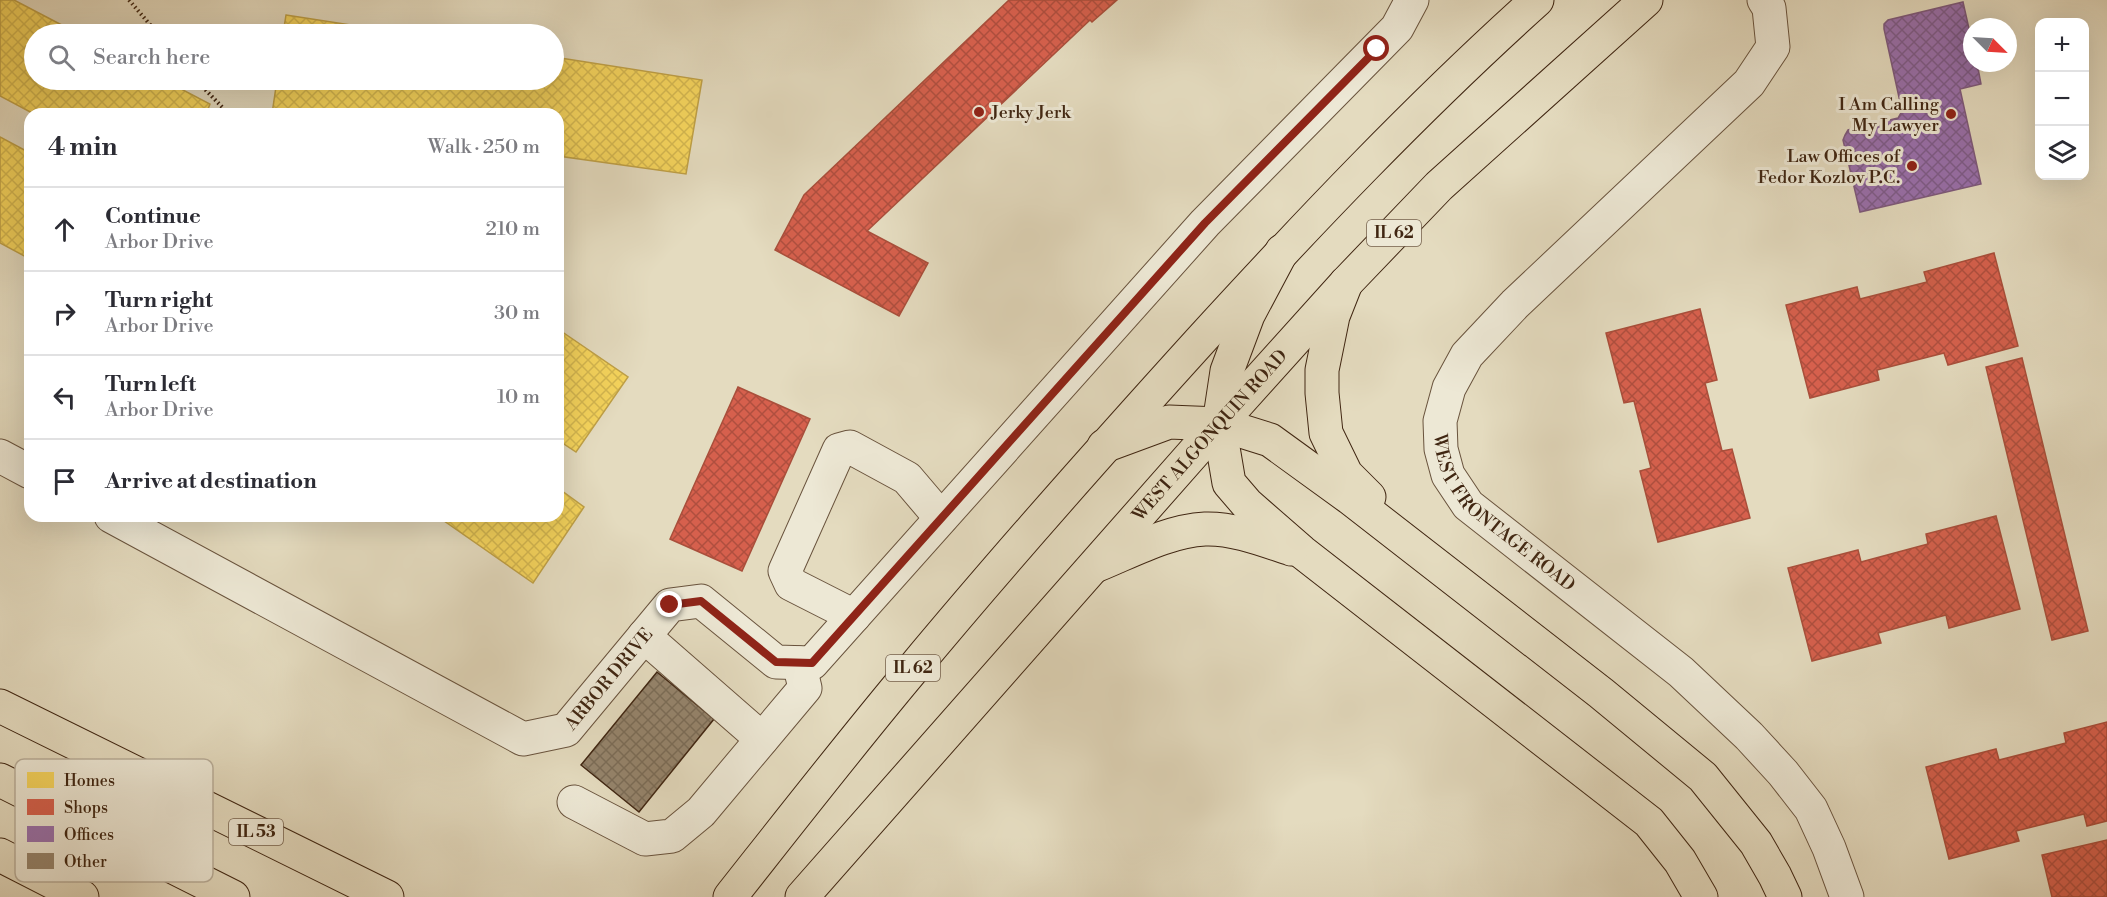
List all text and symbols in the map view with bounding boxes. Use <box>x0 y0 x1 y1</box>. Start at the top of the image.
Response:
north arrow <box>1963 18 2017 72</box>
map controls <box>2035 18 2089 180</box>
button: + <box>2035 18 2089 72</box>
search box <box>24 24 564 90</box>
route start <box>1363 35 1389 61</box>
icon: search <box>45 41 78 74</box>
text: Search here <box>93 44 210 71</box>
button: − <box>2035 72 2089 126</box>
place label: I Am Calling My Lawyer <box>1839 93 1940 137</box>
place label: Jerky Jerk <box>990 101 1072 124</box>
marker: Jerky Jerk <box>972 105 986 119</box>
marker: I Am Calling My Lawyer <box>1944 107 1958 121</box>
button: layers <box>2035 126 2089 180</box>
text: 4 min <box>48 131 118 163</box>
text: Walk · 250 m <box>428 135 540 160</box>
place label: Law Offices of Fedor Kozlov P.C. <box>1757 145 1901 189</box>
marker: Law Offices of Fedor Kozlov P.C. <box>1905 159 1919 173</box>
text: Continue <box>105 203 201 230</box>
icon: ahead <box>48 213 81 246</box>
text: 210 m <box>485 217 540 242</box>
road number: IL 62 <box>1367 220 1421 246</box>
text: Arbor Drive <box>105 230 214 255</box>
text: Turn right <box>105 287 213 314</box>
icon: right <box>48 297 81 330</box>
text: 30 m <box>494 301 540 326</box>
text: Arbor Drive <box>105 314 214 339</box>
street label: WEST ALGONQUIN ROAD <box>1127 344 1292 527</box>
text: Turn left <box>105 371 196 398</box>
icon: left <box>48 381 81 414</box>
text: 10 m <box>497 385 540 410</box>
text: Arbor Drive <box>105 398 214 423</box>
street label: WEST FRONTAGE ROAD <box>1429 432 1580 596</box>
icon: arrive <box>48 465 81 498</box>
text: Arrive at destination <box>105 468 317 495</box>
route end <box>656 591 682 617</box>
street label: ARBOR DRIVE <box>559 623 658 735</box>
road number: IL 62 <box>886 655 940 681</box>
legend <box>15 759 213 882</box>
text: Homes <box>64 771 115 791</box>
text: Shops <box>64 798 108 818</box>
road number: IL 53 <box>229 819 283 845</box>
text: Offices <box>64 825 114 845</box>
text: Other <box>64 852 107 872</box>

